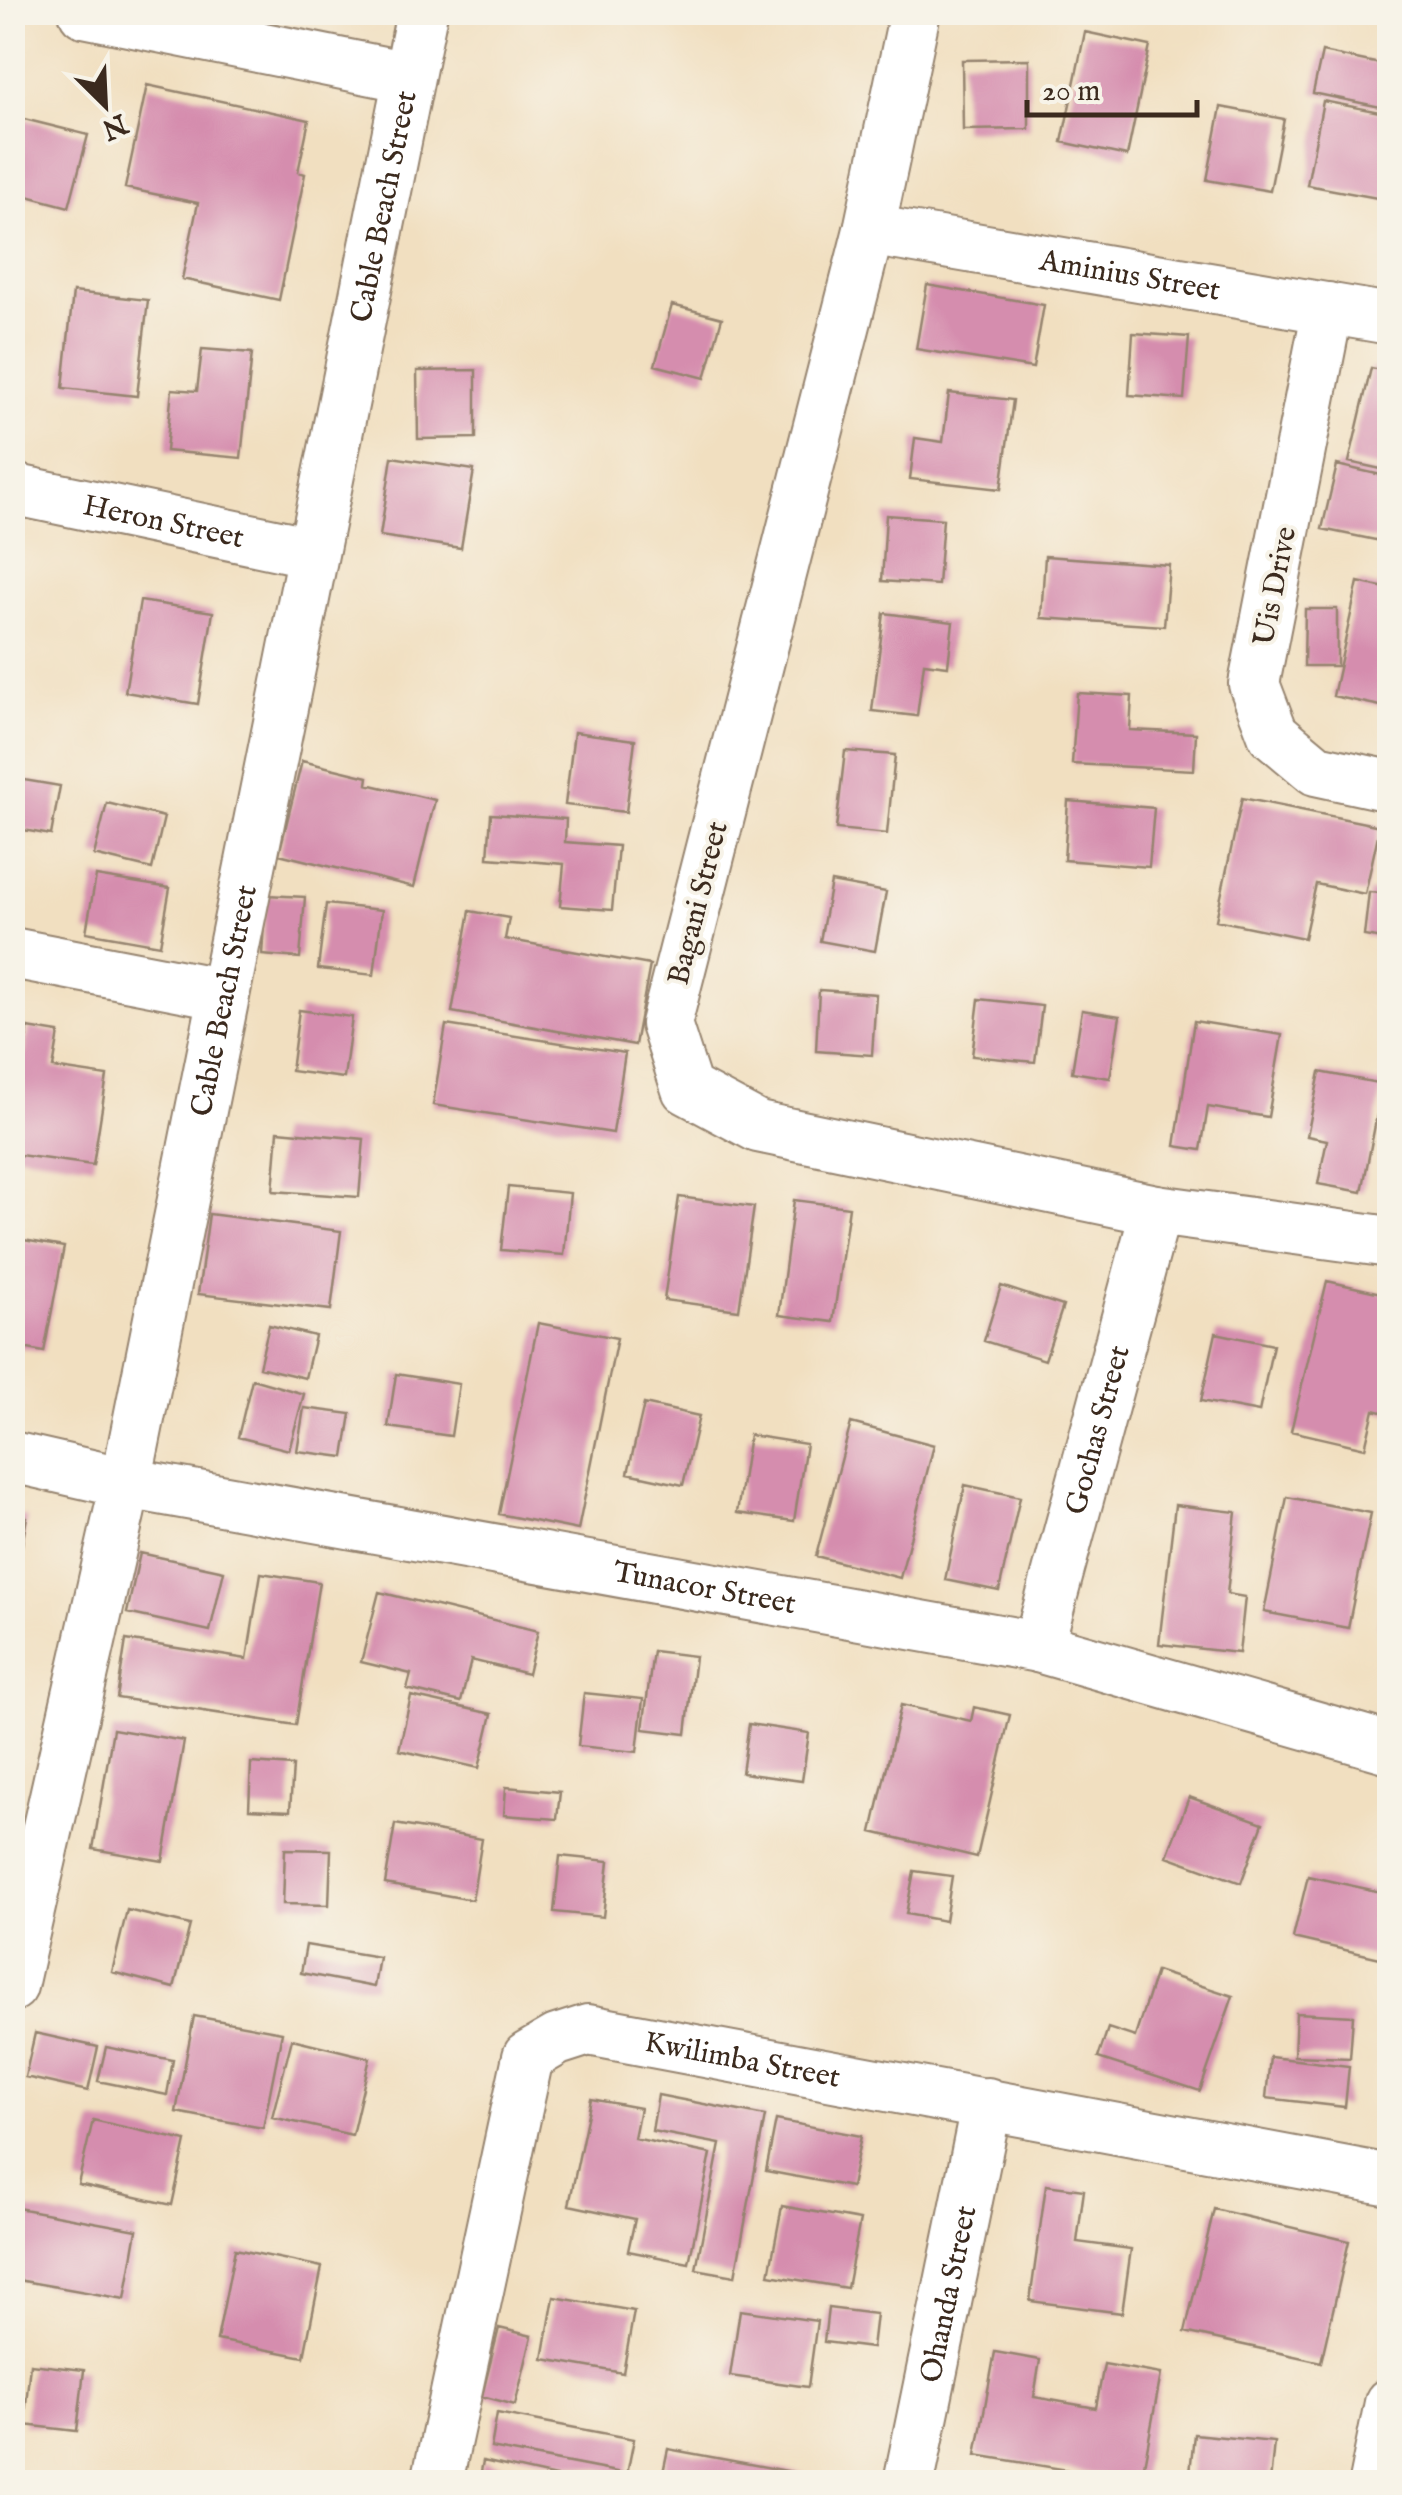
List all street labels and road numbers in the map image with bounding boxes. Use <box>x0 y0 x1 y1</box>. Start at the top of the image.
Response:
street label: Cable Beach Street <box>343 88 427 326</box>
street label: Aminius Street <box>1036 242 1223 311</box>
street label: Heron Street <box>79 487 247 558</box>
street label: Uis Drive <box>1246 524 1306 649</box>
street label: Bagani Street <box>660 818 738 989</box>
street label: Cable Beach Street <box>183 882 267 1120</box>
street label: Gochas Street <box>1058 1342 1140 1519</box>
street label: Tunacor Street <box>610 1554 799 1624</box>
street label: Kwilimba Street <box>641 2024 843 2098</box>
street label: Ohanda Street <box>913 2202 986 2386</box>

